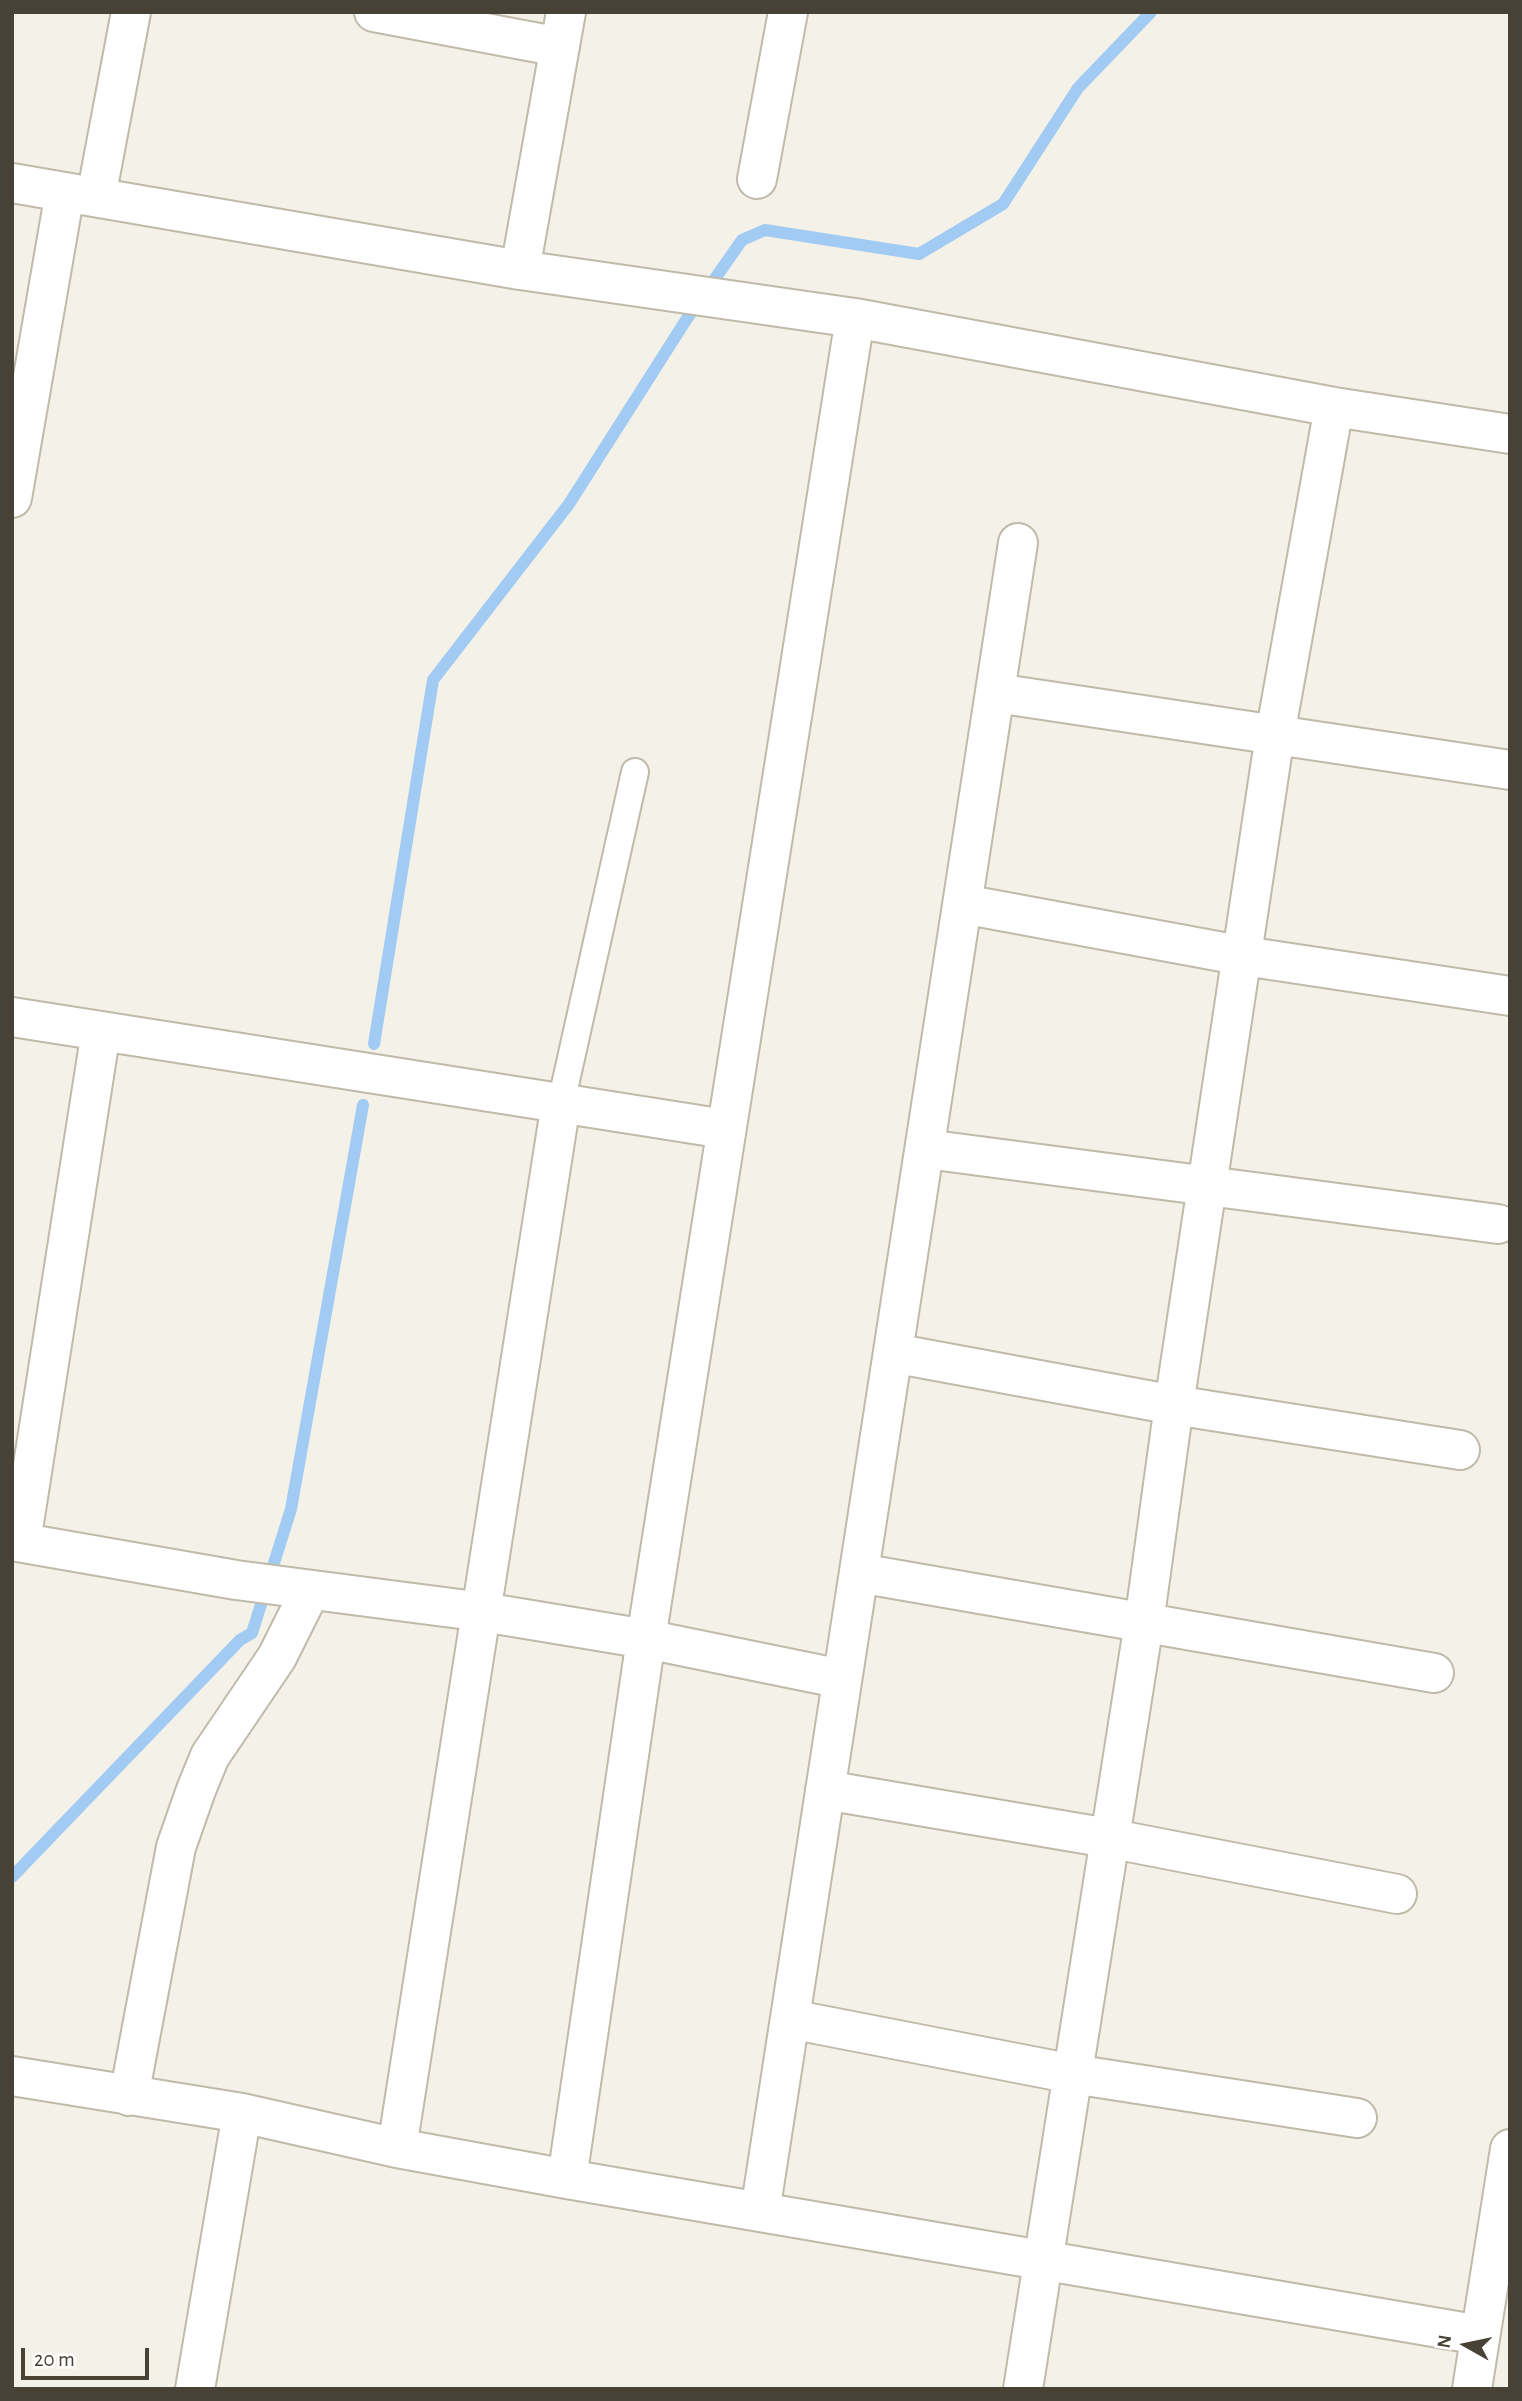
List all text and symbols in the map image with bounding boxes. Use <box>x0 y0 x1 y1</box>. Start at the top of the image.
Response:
north arrow <box>1431 2310 1501 2380</box>
scale bar <box>24 2334 152 2378</box>
text: N <box>1434 2334 1455 2350</box>
text: 20 m <box>34 2349 75 2370</box>

